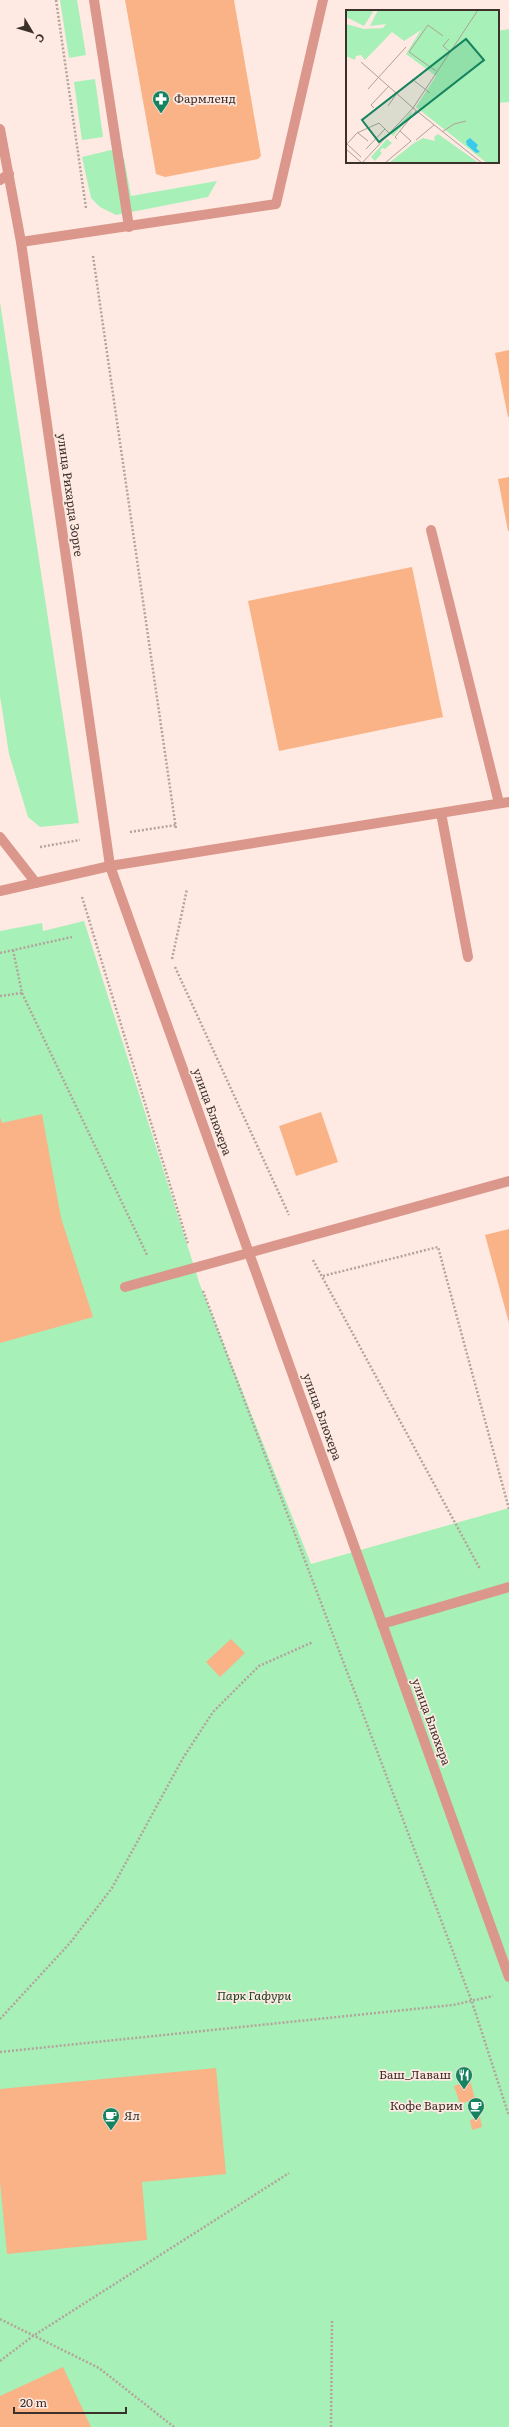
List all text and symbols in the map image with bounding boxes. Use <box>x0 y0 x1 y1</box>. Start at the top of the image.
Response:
inset map <box>346 10 499 163</box>
north arrow <box>12 12 52 52</box>
text: С <box>32 31 49 47</box>
pharmacy icon: Фармленд <box>151 89 171 114</box>
place label: Фармленд <box>174 89 236 107</box>
street label: улица Рихарда Зорге <box>53 432 89 558</box>
street label: улица Блюхера <box>189 1066 237 1158</box>
street label: улица Блюхера <box>299 1371 347 1463</box>
street label: улица Блюхера <box>408 1676 456 1768</box>
park label: Парк Гафури <box>217 1986 292 2004</box>
place label: Баш_Лаваш <box>379 2065 451 2083</box>
restaurant icon: Баш_Лаваш <box>454 2065 474 2090</box>
place label: Кофе Варим <box>390 2096 463 2114</box>
cafe icon: Кофе Варим <box>466 2096 486 2121</box>
cafe icon: Ял <box>101 2106 121 2131</box>
place label: Ял <box>124 2106 140 2124</box>
scale bar <box>14 2389 126 2415</box>
text: 20 m <box>20 2393 47 2411</box>

